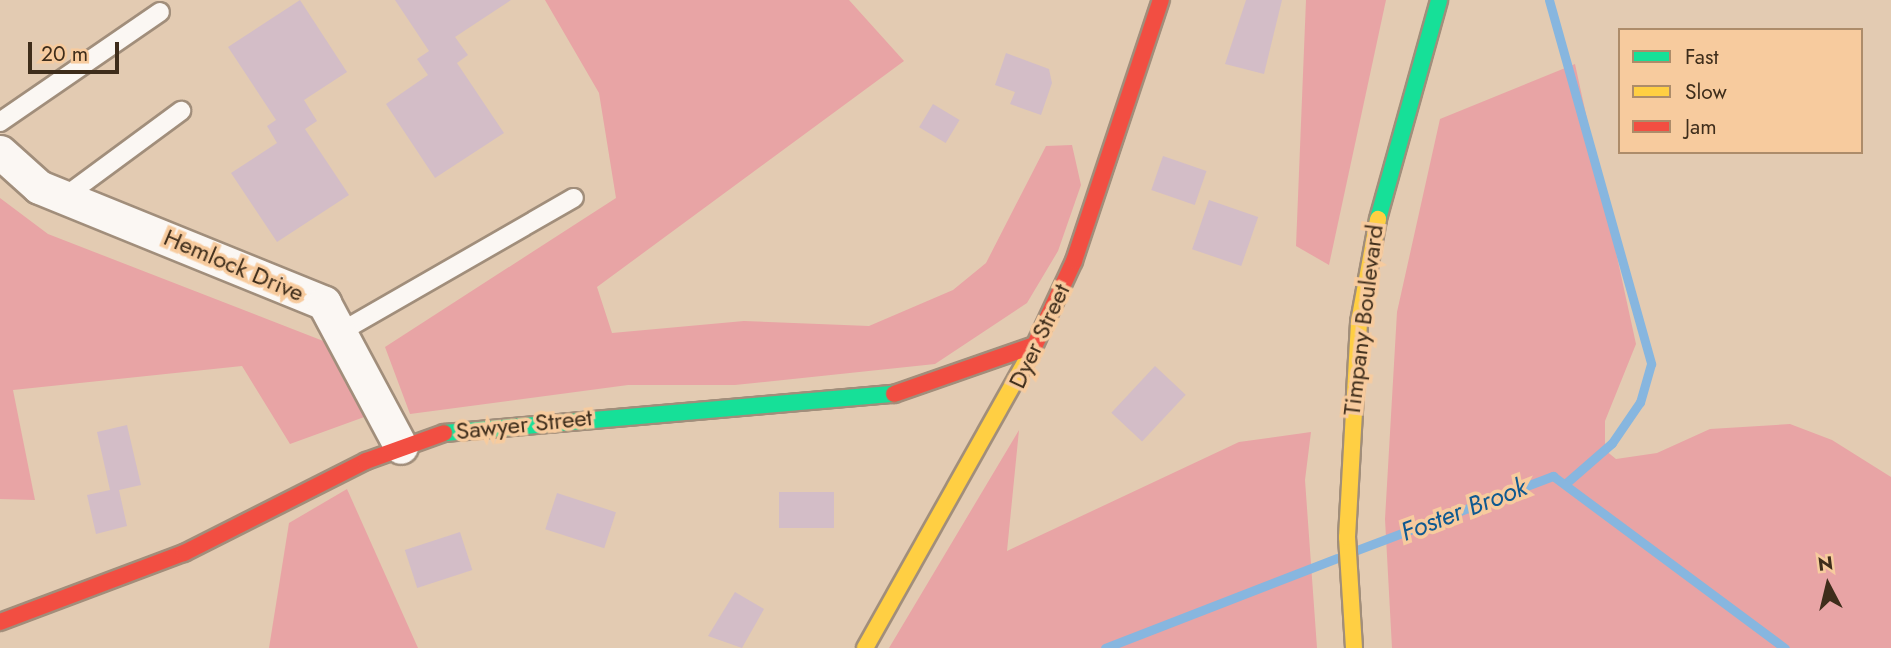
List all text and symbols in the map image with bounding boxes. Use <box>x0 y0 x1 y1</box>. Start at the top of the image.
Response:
scale bar <box>32 28 122 72</box>
legend <box>1618 28 1863 154</box>
text: 20 m <box>41 39 88 69</box>
text: Fast <box>1685 42 1718 72</box>
text: Slow <box>1685 77 1727 107</box>
text: Jam <box>1685 112 1717 142</box>
street label: Hemlock Drive <box>160 223 308 307</box>
street label: Timpany Boulevard <box>1337 223 1389 417</box>
street label: Dyer Street <box>1002 279 1076 393</box>
street label: Sawyer Street <box>454 403 594 445</box>
water label: Foster Brook <box>1397 472 1531 548</box>
text: N <box>1816 549 1835 578</box>
north arrow <box>1793 550 1863 620</box>

